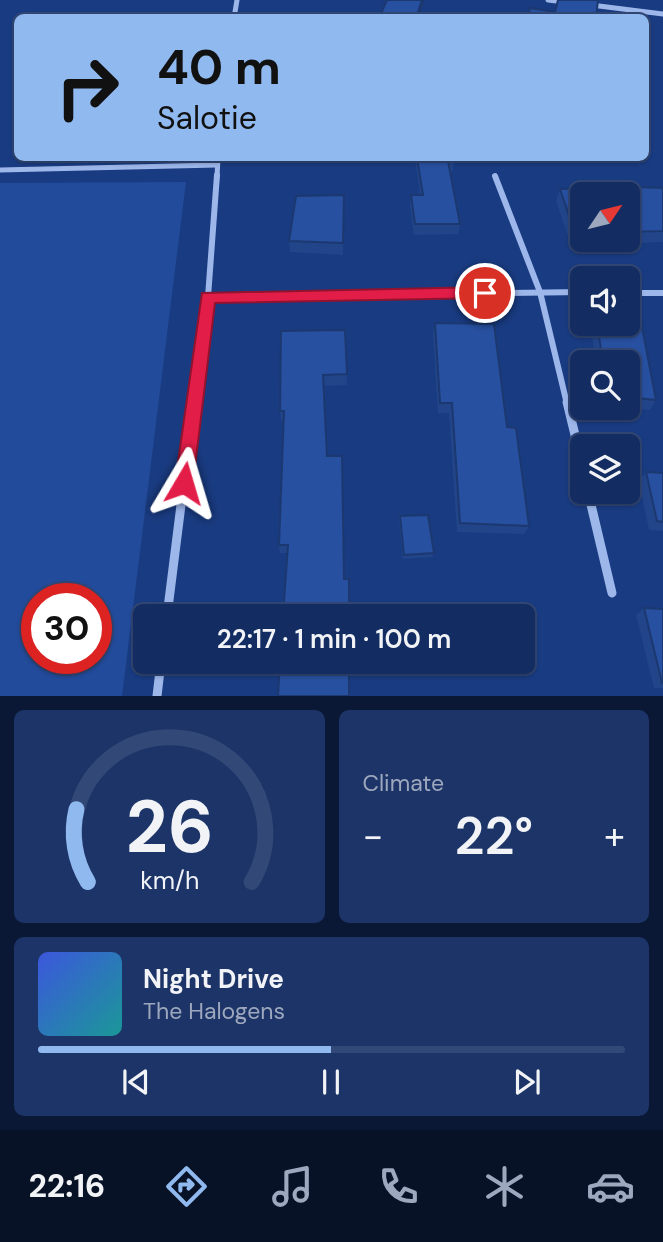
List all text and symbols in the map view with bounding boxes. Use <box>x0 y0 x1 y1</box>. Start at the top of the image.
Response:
text: 40 m <box>157 35 281 99</box>
icon: right <box>42 42 133 133</box>
text: Salotie <box>157 97 257 139</box>
north arrow <box>570 182 640 252</box>
map controls <box>570 182 640 504</box>
pin <box>455 263 515 323</box>
button: sound <box>570 266 640 336</box>
icon: arrive <box>466 274 504 312</box>
button: search <box>570 350 640 420</box>
button: layers <box>570 434 640 504</box>
position arrow <box>147 446 221 520</box>
speed limit sign: 30 <box>21 583 112 674</box>
text: 22:17 · 1 min · 100 m <box>217 622 451 656</box>
text: Climate <box>363 768 444 798</box>
text: 26 <box>125 781 213 876</box>
text: 22° <box>454 802 533 870</box>
text: − <box>363 811 383 861</box>
text: + <box>604 811 625 861</box>
text: km/h <box>140 864 199 897</box>
text: Night Drive <box>143 962 284 996</box>
text: The Halogens <box>143 996 285 1026</box>
icon: previous <box>117 1063 155 1101</box>
icon: pause <box>312 1063 350 1101</box>
icon: next <box>508 1063 546 1101</box>
icon: directions <box>162 1162 211 1211</box>
icon: music <box>268 1162 317 1211</box>
icon: phone <box>374 1162 423 1211</box>
icon: climate <box>480 1162 529 1211</box>
icon: car <box>586 1162 635 1211</box>
text: 22:16 <box>28 1165 105 1207</box>

